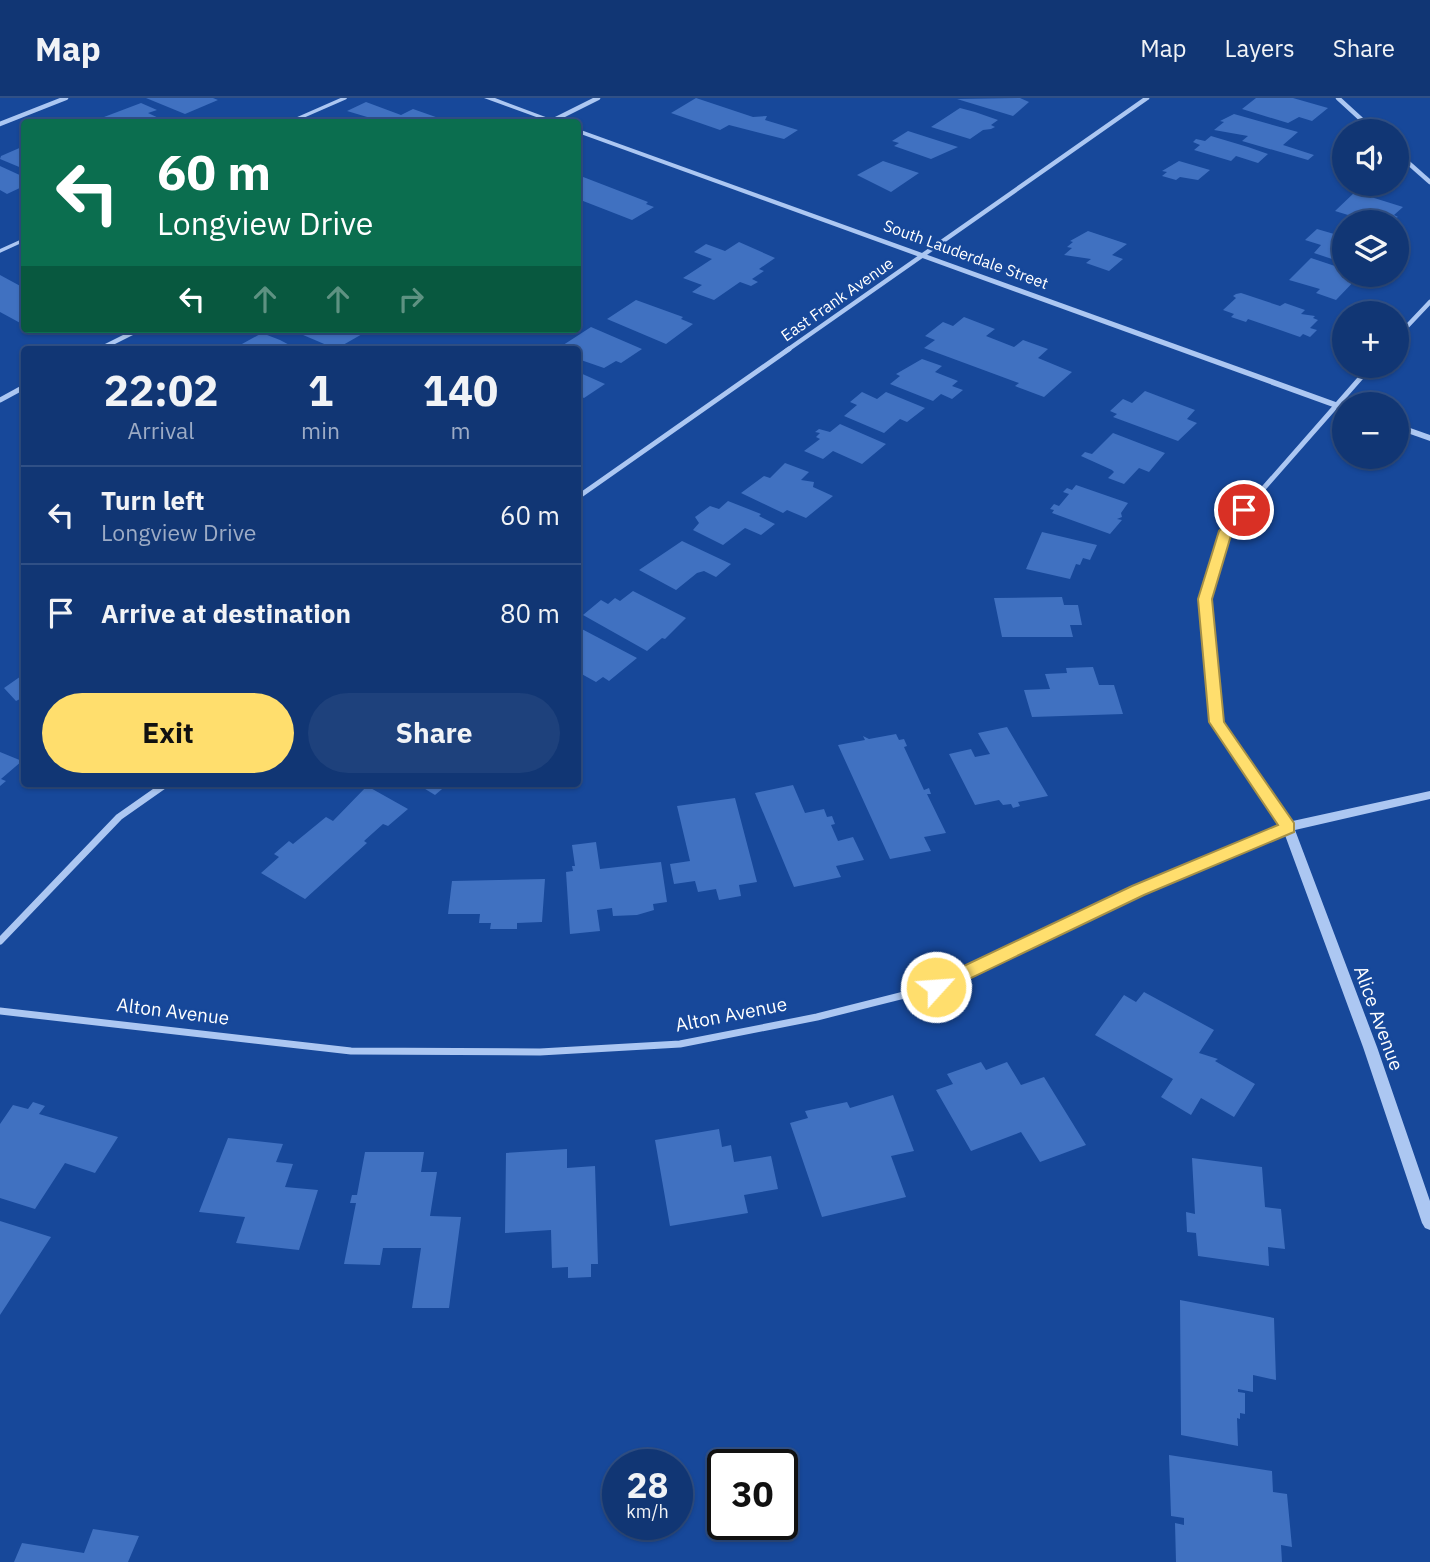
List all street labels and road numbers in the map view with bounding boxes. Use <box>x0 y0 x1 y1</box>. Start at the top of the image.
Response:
street label: South Lauderdale Street <box>881 215 1051 293</box>
street label: East Frank Avenue <box>777 253 897 345</box>
street label: Alice Avenue <box>1349 962 1409 1074</box>
street label: Alton Avenue <box>673 991 789 1037</box>
street label: Alton Avenue <box>115 992 231 1030</box>

